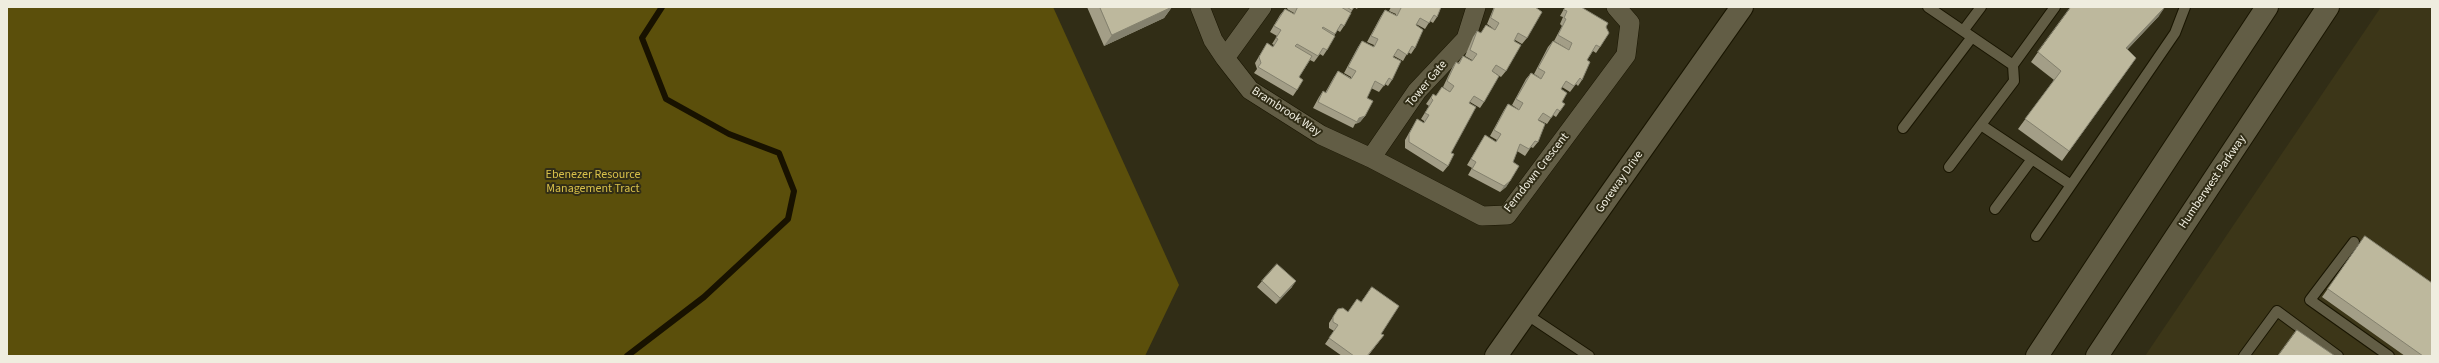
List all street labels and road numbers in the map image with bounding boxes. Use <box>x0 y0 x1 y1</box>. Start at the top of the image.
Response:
street label: Tower Gate <box>1403 58 1451 110</box>
street label: Brambrook Way <box>1249 84 1323 140</box>
street label: Ferndown Crescent <box>1502 130 1572 216</box>
street label: Humberwest Parkway <box>2176 133 2250 231</box>
street label: Goreway Drive <box>1593 148 1647 216</box>

